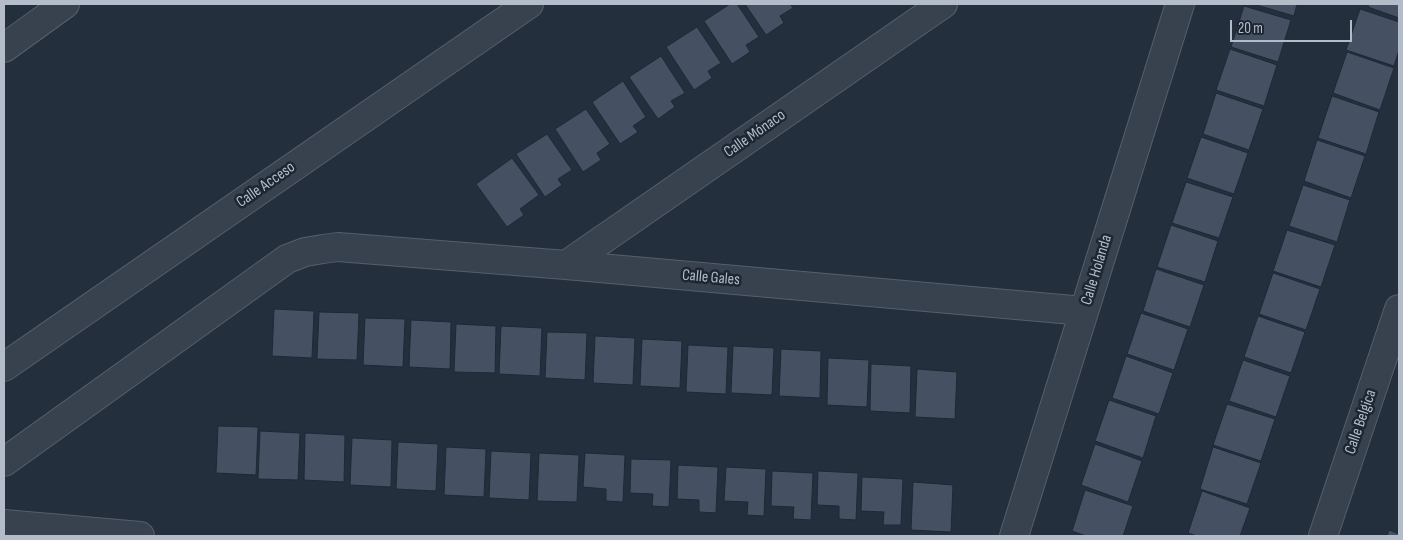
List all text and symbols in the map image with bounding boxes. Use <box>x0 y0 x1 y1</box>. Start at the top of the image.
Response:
scale bar <box>1233 10 1356 42</box>
text: 20 m <box>1238 19 1263 38</box>
street label: Calle Mónaco <box>721 106 789 162</box>
street label: Calle Acceso <box>233 158 299 212</box>
street label: Calle Holanda <box>1077 233 1117 307</box>
street label: Calle Gales <box>681 266 741 290</box>
street label: Calle Belgica <box>1341 387 1381 457</box>

